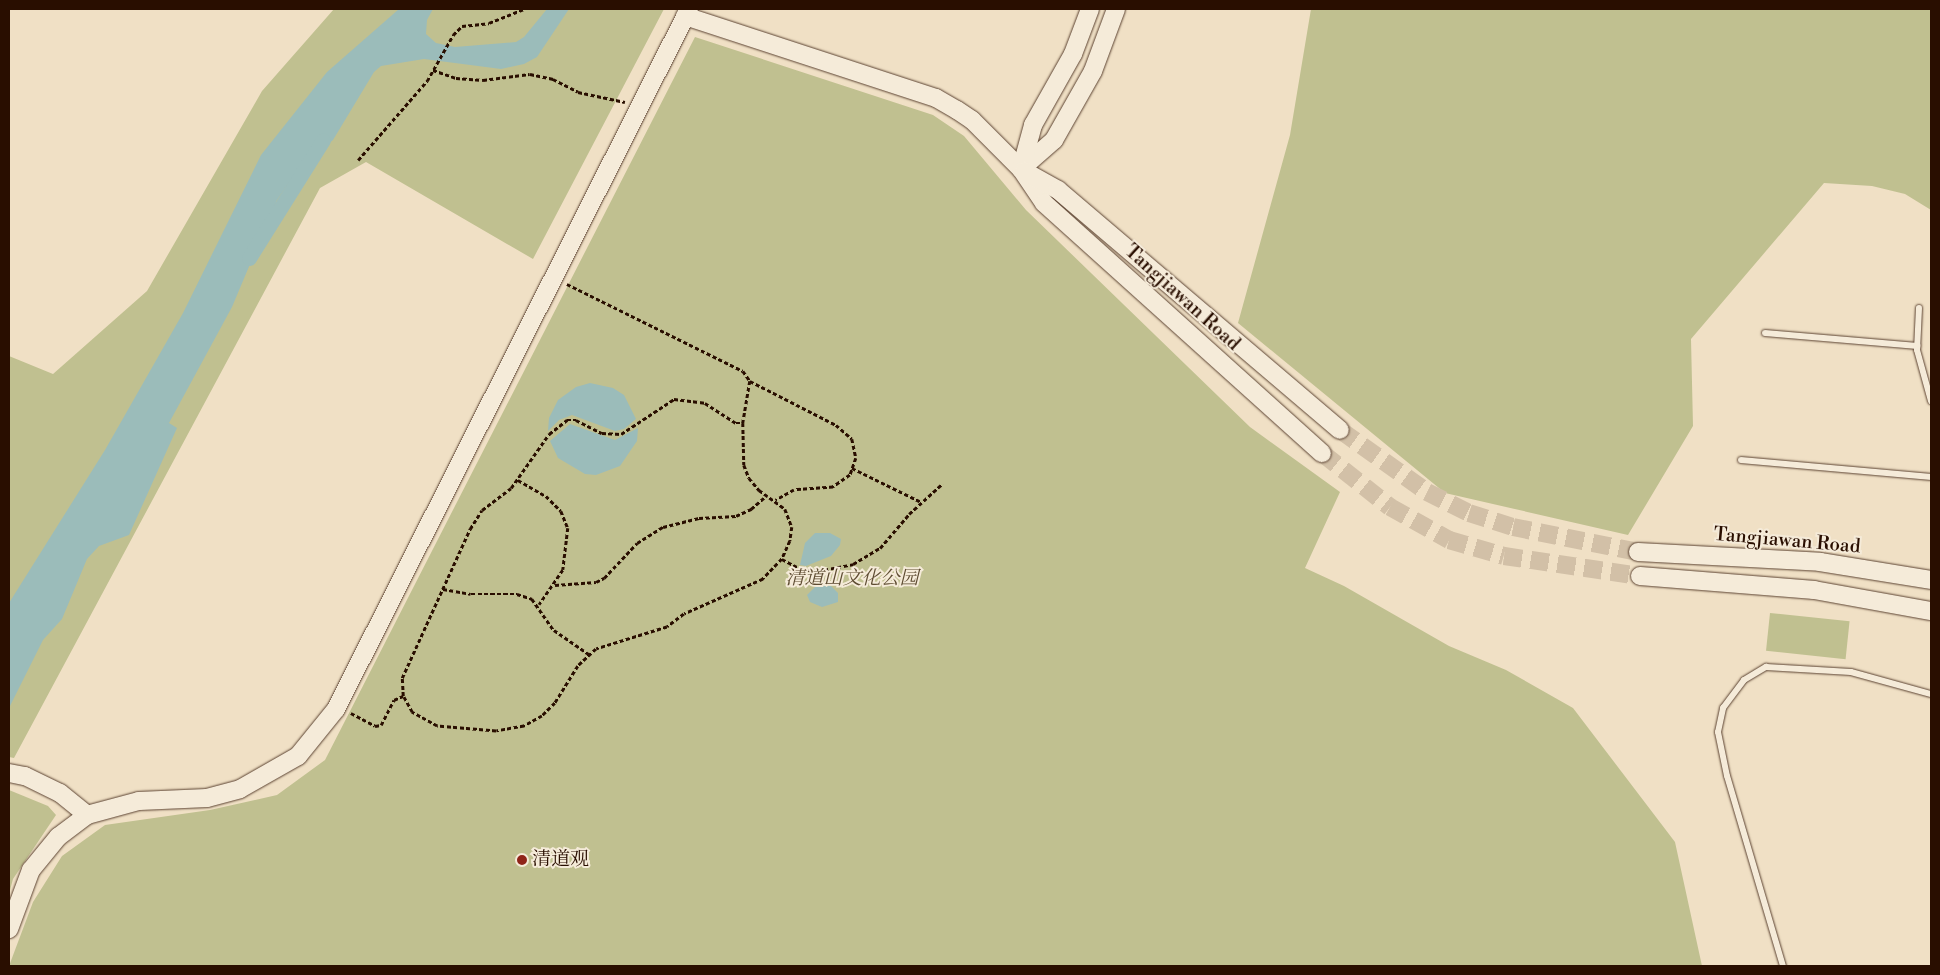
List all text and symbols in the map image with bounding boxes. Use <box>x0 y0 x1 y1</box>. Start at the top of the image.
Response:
street label: Tangjiawan Road <box>1120 240 1244 356</box>
street label: Tangjiawan Road <box>1713 523 1861 559</box>
park label: 清道山文化公园 <box>786 568 918 590</box>
place label: 清道观 <box>532 849 589 871</box>
marker: 清道观 <box>516 854 528 866</box>

